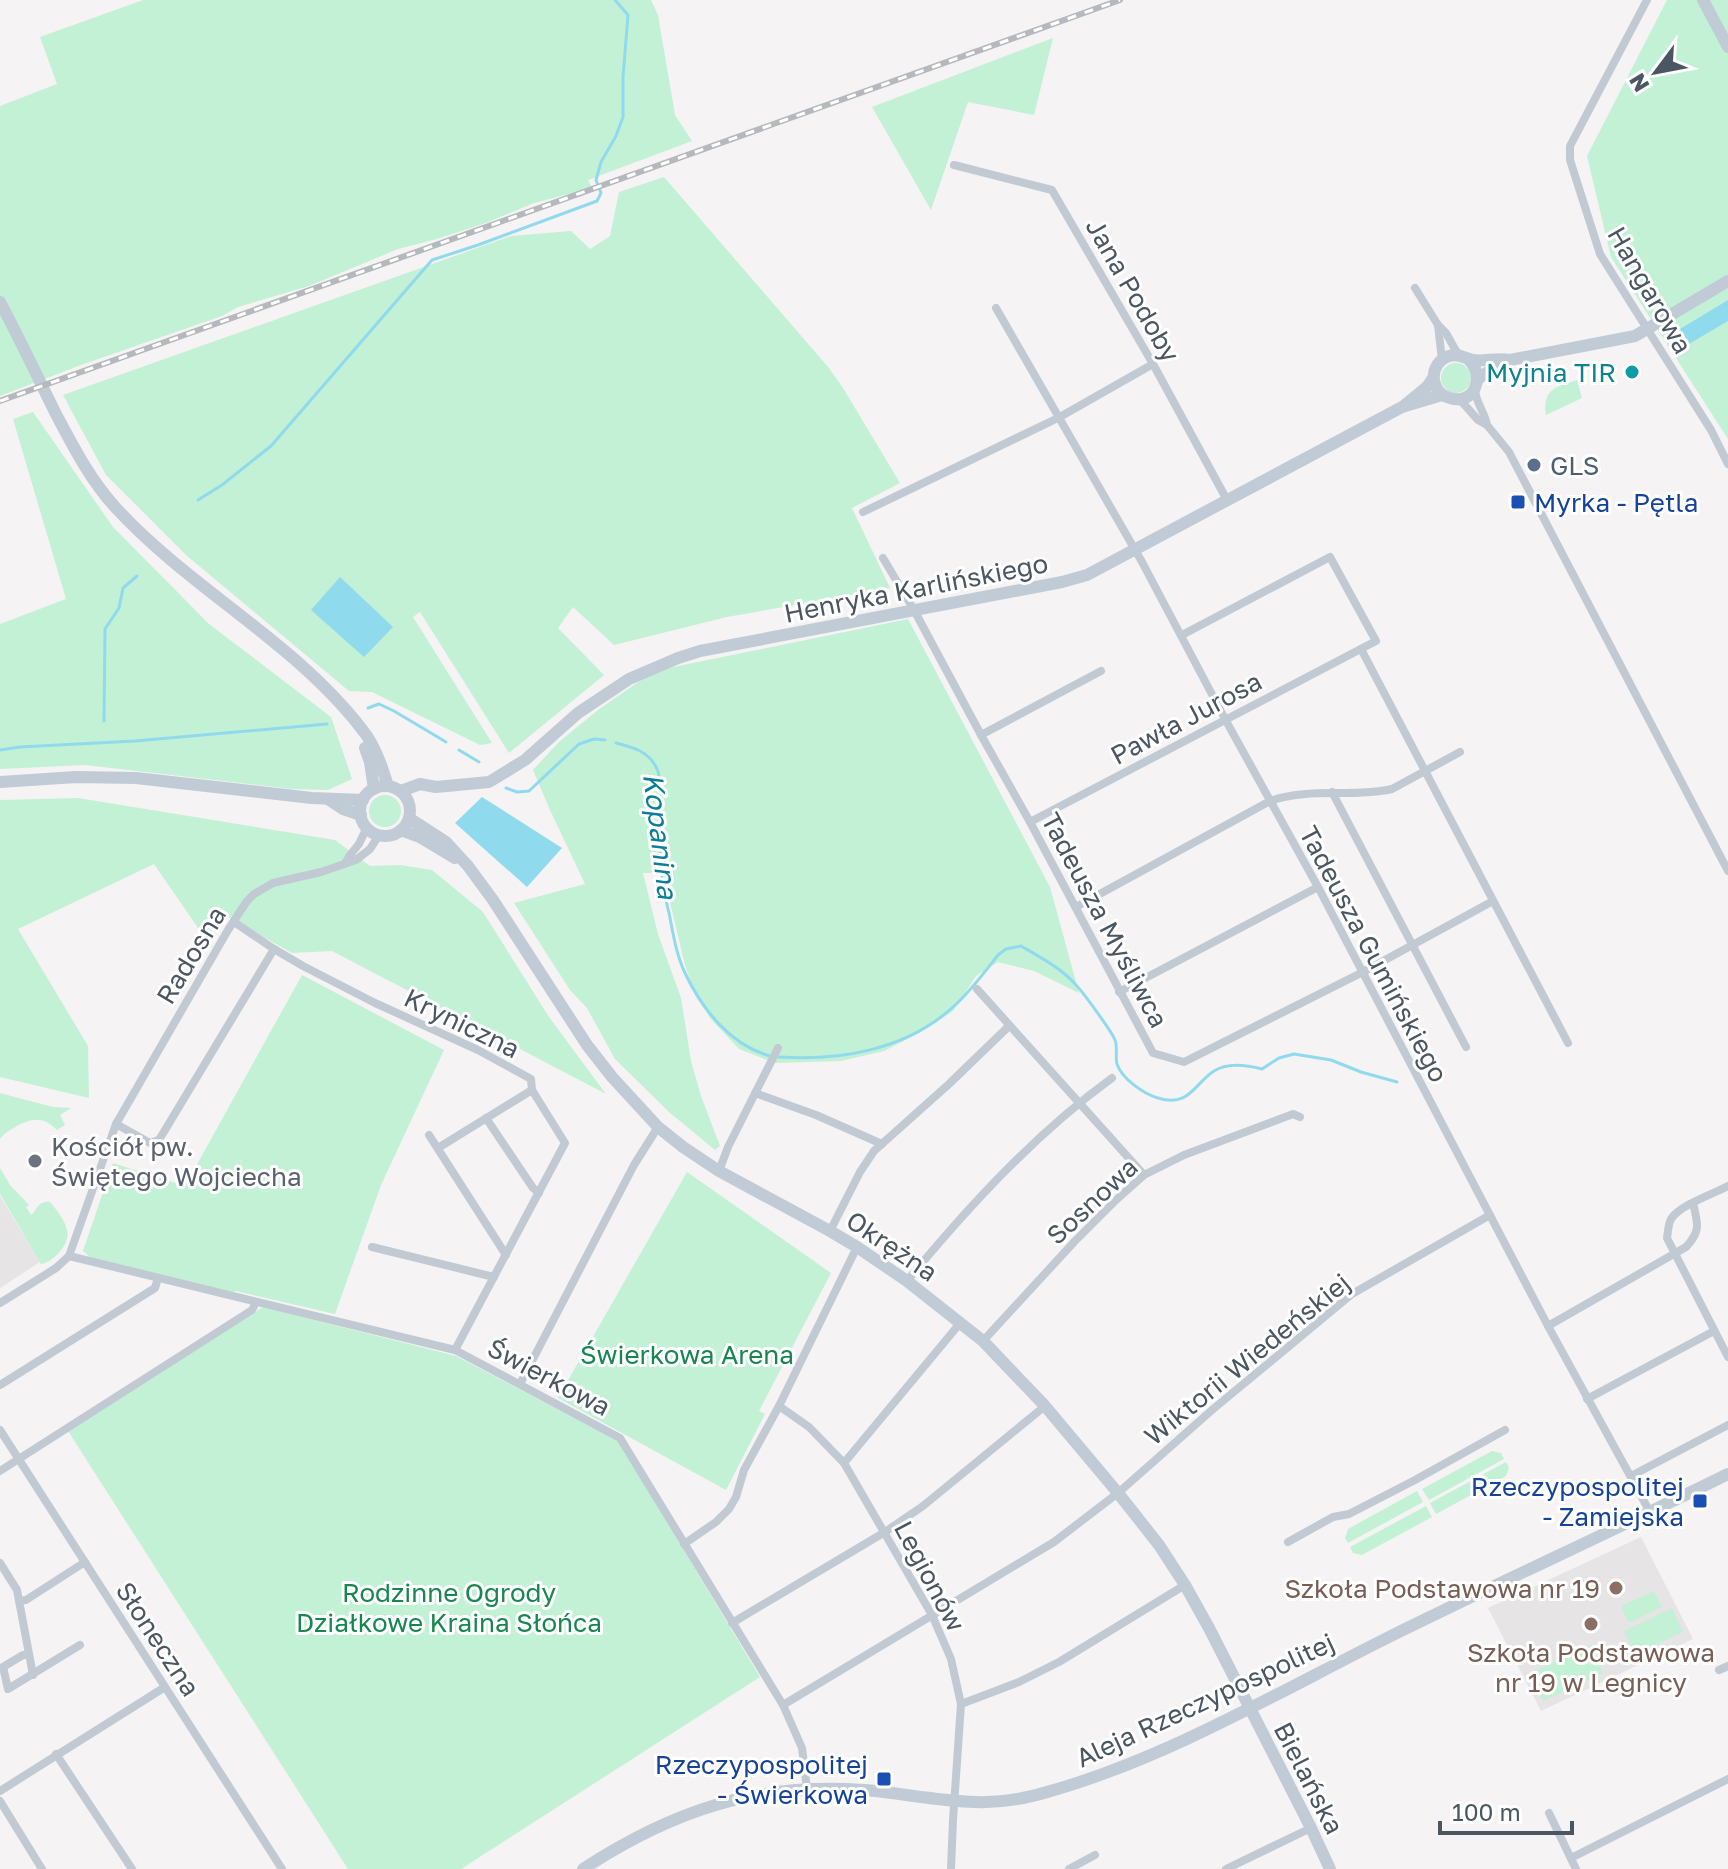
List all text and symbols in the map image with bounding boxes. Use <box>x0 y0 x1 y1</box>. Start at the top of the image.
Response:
north arrow <box>1616 32 1696 112</box>
text: N <box>1623 69 1654 97</box>
street label: Jana Podoby <box>1080 213 1187 368</box>
street label: Hangarowa <box>1601 221 1699 359</box>
place label: Myjnia TIR <box>1486 357 1616 388</box>
marker: Myjnia TIR <box>1623 363 1641 381</box>
place label: GLS <box>1550 450 1599 481</box>
marker: GLS <box>1525 456 1543 474</box>
place label: Myrka - Pętla <box>1534 487 1698 518</box>
marker: Myrka - Pętla <box>1509 493 1527 511</box>
street label: Henryka Karlińskiego <box>782 547 1050 629</box>
street label: Pawła Jurosa <box>1105 665 1267 771</box>
water label: Kopanina <box>637 771 685 902</box>
street label: Tadeusza Myśliwca <box>1035 807 1175 1033</box>
street label: Tadeusza Gumińskiego <box>1293 821 1455 1087</box>
street label: Radosna <box>150 901 232 1009</box>
street label: Kryniczna <box>399 982 525 1064</box>
place label: Kościół pw. Świętego Wojciecha <box>51 1131 302 1192</box>
street label: Sosnowa <box>1040 1151 1144 1251</box>
marker: Kościół pw. Świętego Wojciecha <box>26 1152 44 1170</box>
street label: Okrężna <box>841 1204 943 1288</box>
street label: Wiktorii Wiedeńskiej <box>1138 1267 1356 1451</box>
street label: Świerkowa <box>482 1332 616 1422</box>
park label: Świerkowa Arena <box>580 1339 794 1370</box>
place label: Rzeczypospolitej - Zamiejska <box>1471 1471 1684 1532</box>
marker: Rzeczypospolitej - Zamiejska <box>1691 1492 1709 1510</box>
street label: Legionów <box>888 1515 972 1637</box>
place label: Szkoła Podstawowa nr 19 <box>1284 1573 1600 1604</box>
street label: Słoneczna <box>110 1576 206 1702</box>
park label: Rodzinne Ogrody Działkowe Kraina Słońca <box>296 1577 602 1638</box>
marker: Szkoła Podstawowa nr 19 <box>1607 1579 1625 1597</box>
marker: Szkoła Podstawowa nr 19 w Legnicy <box>1582 1615 1600 1633</box>
street label: Aleja Rzeczypospolitej <box>1071 1626 1339 1774</box>
place label: Szkoła Podstawowa nr 19 w Legnicy <box>1467 1637 1715 1698</box>
street label: Bielańska <box>1268 1717 1350 1839</box>
place label: Rzeczypospolitej - Świerkowa <box>655 1749 868 1810</box>
marker: Rzeczypospolitej - Świerkowa <box>875 1770 893 1788</box>
scale bar <box>1440 1785 1572 1835</box>
text: 100 m <box>1452 1797 1521 1826</box>

